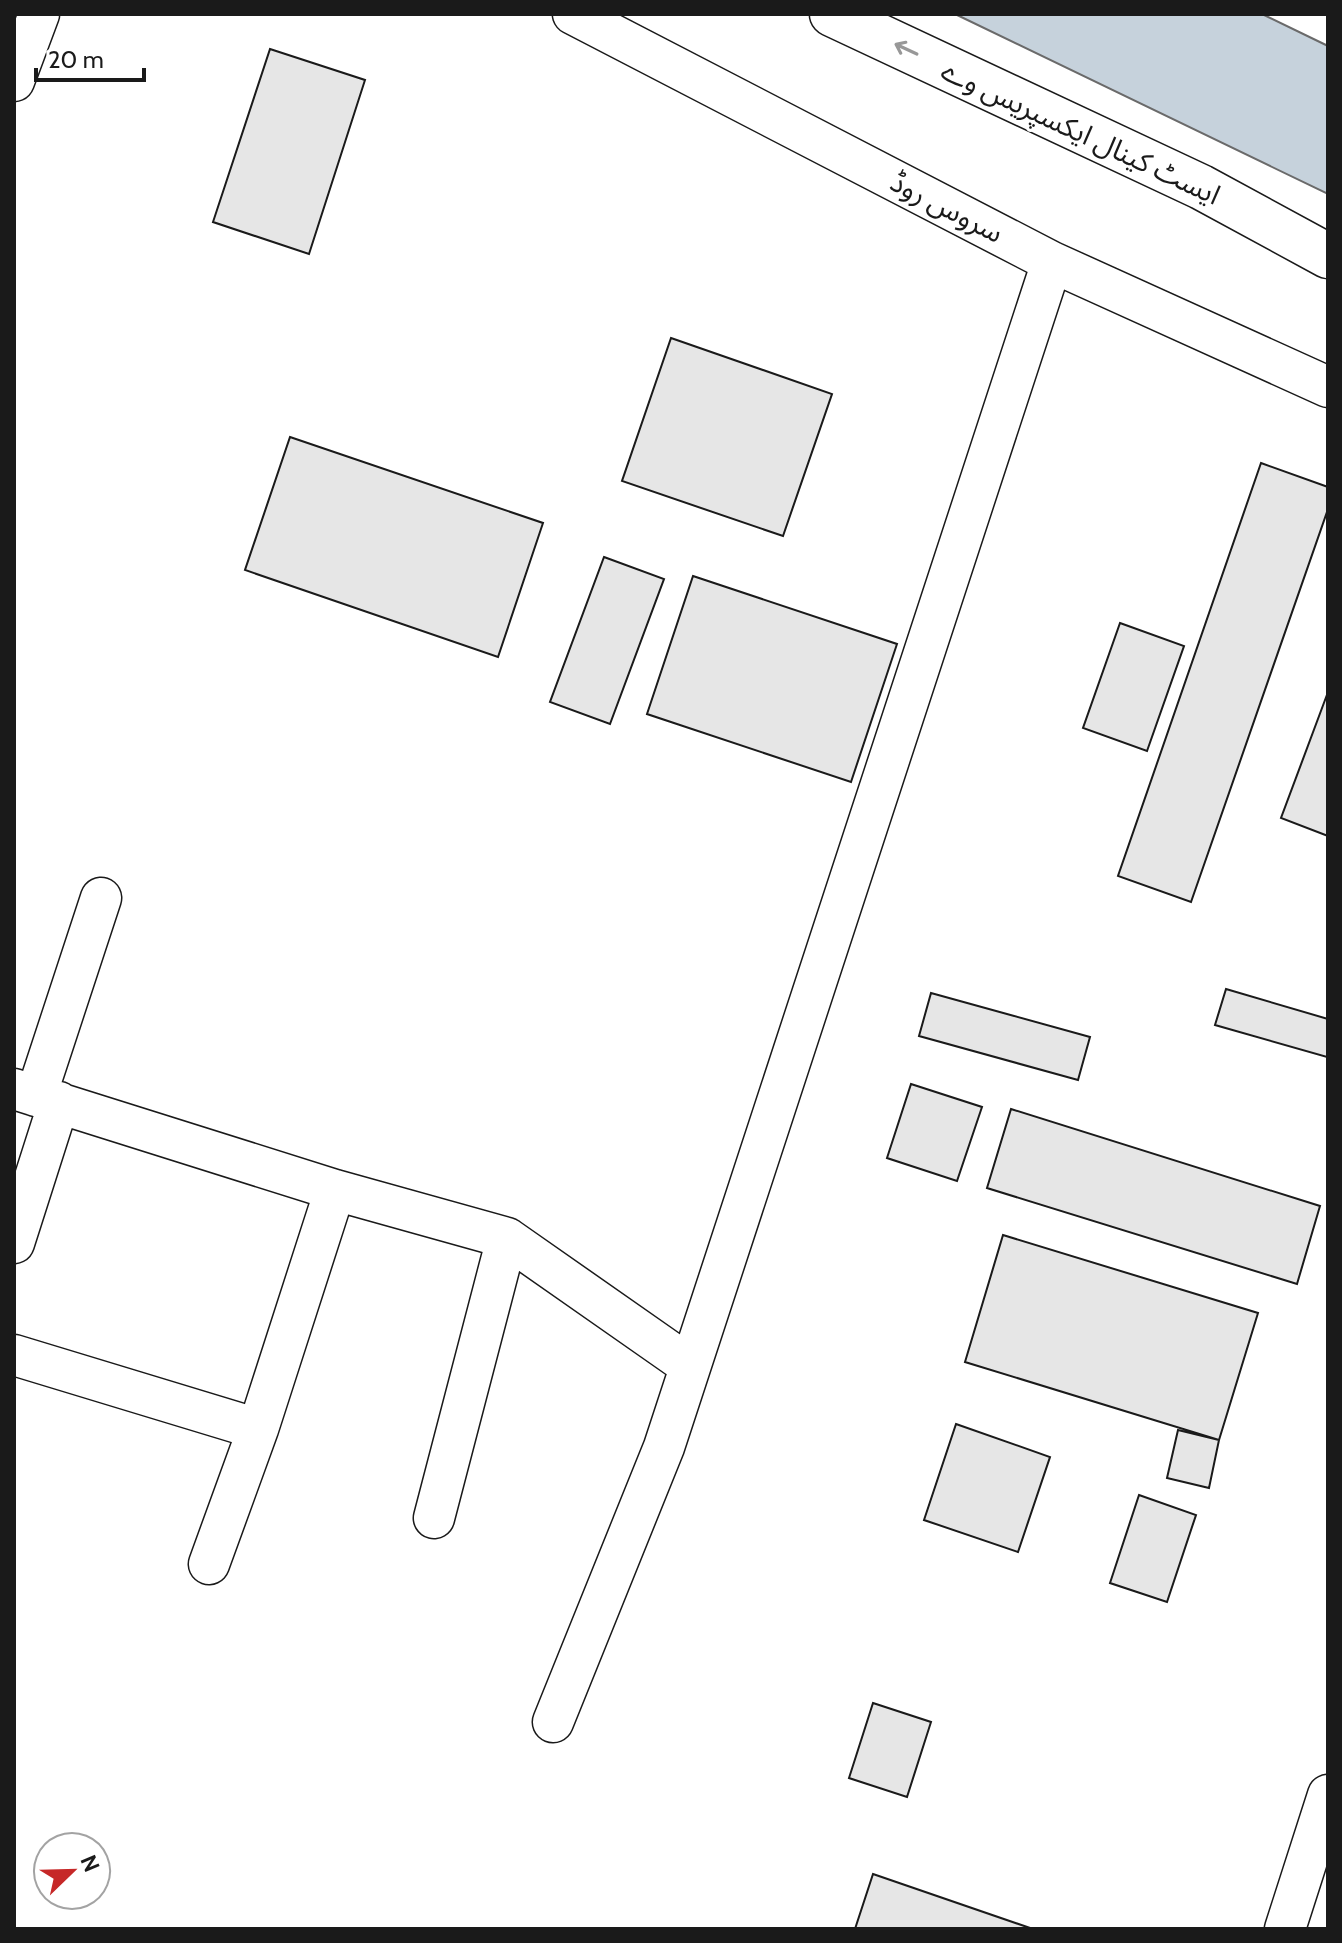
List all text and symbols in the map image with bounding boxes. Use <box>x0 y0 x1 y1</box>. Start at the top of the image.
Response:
scale bar <box>36 32 144 82</box>
one-way arrow <box>894 41 918 56</box>
text: 20 m <box>48 45 104 74</box>
street label: ایسٹ کینال ایکسپریس وے <box>935 52 1226 213</box>
street label: سروس روڈ <box>885 164 1009 250</box>
north arrow <box>32 1831 112 1911</box>
text: N <box>74 1851 105 1876</box>

